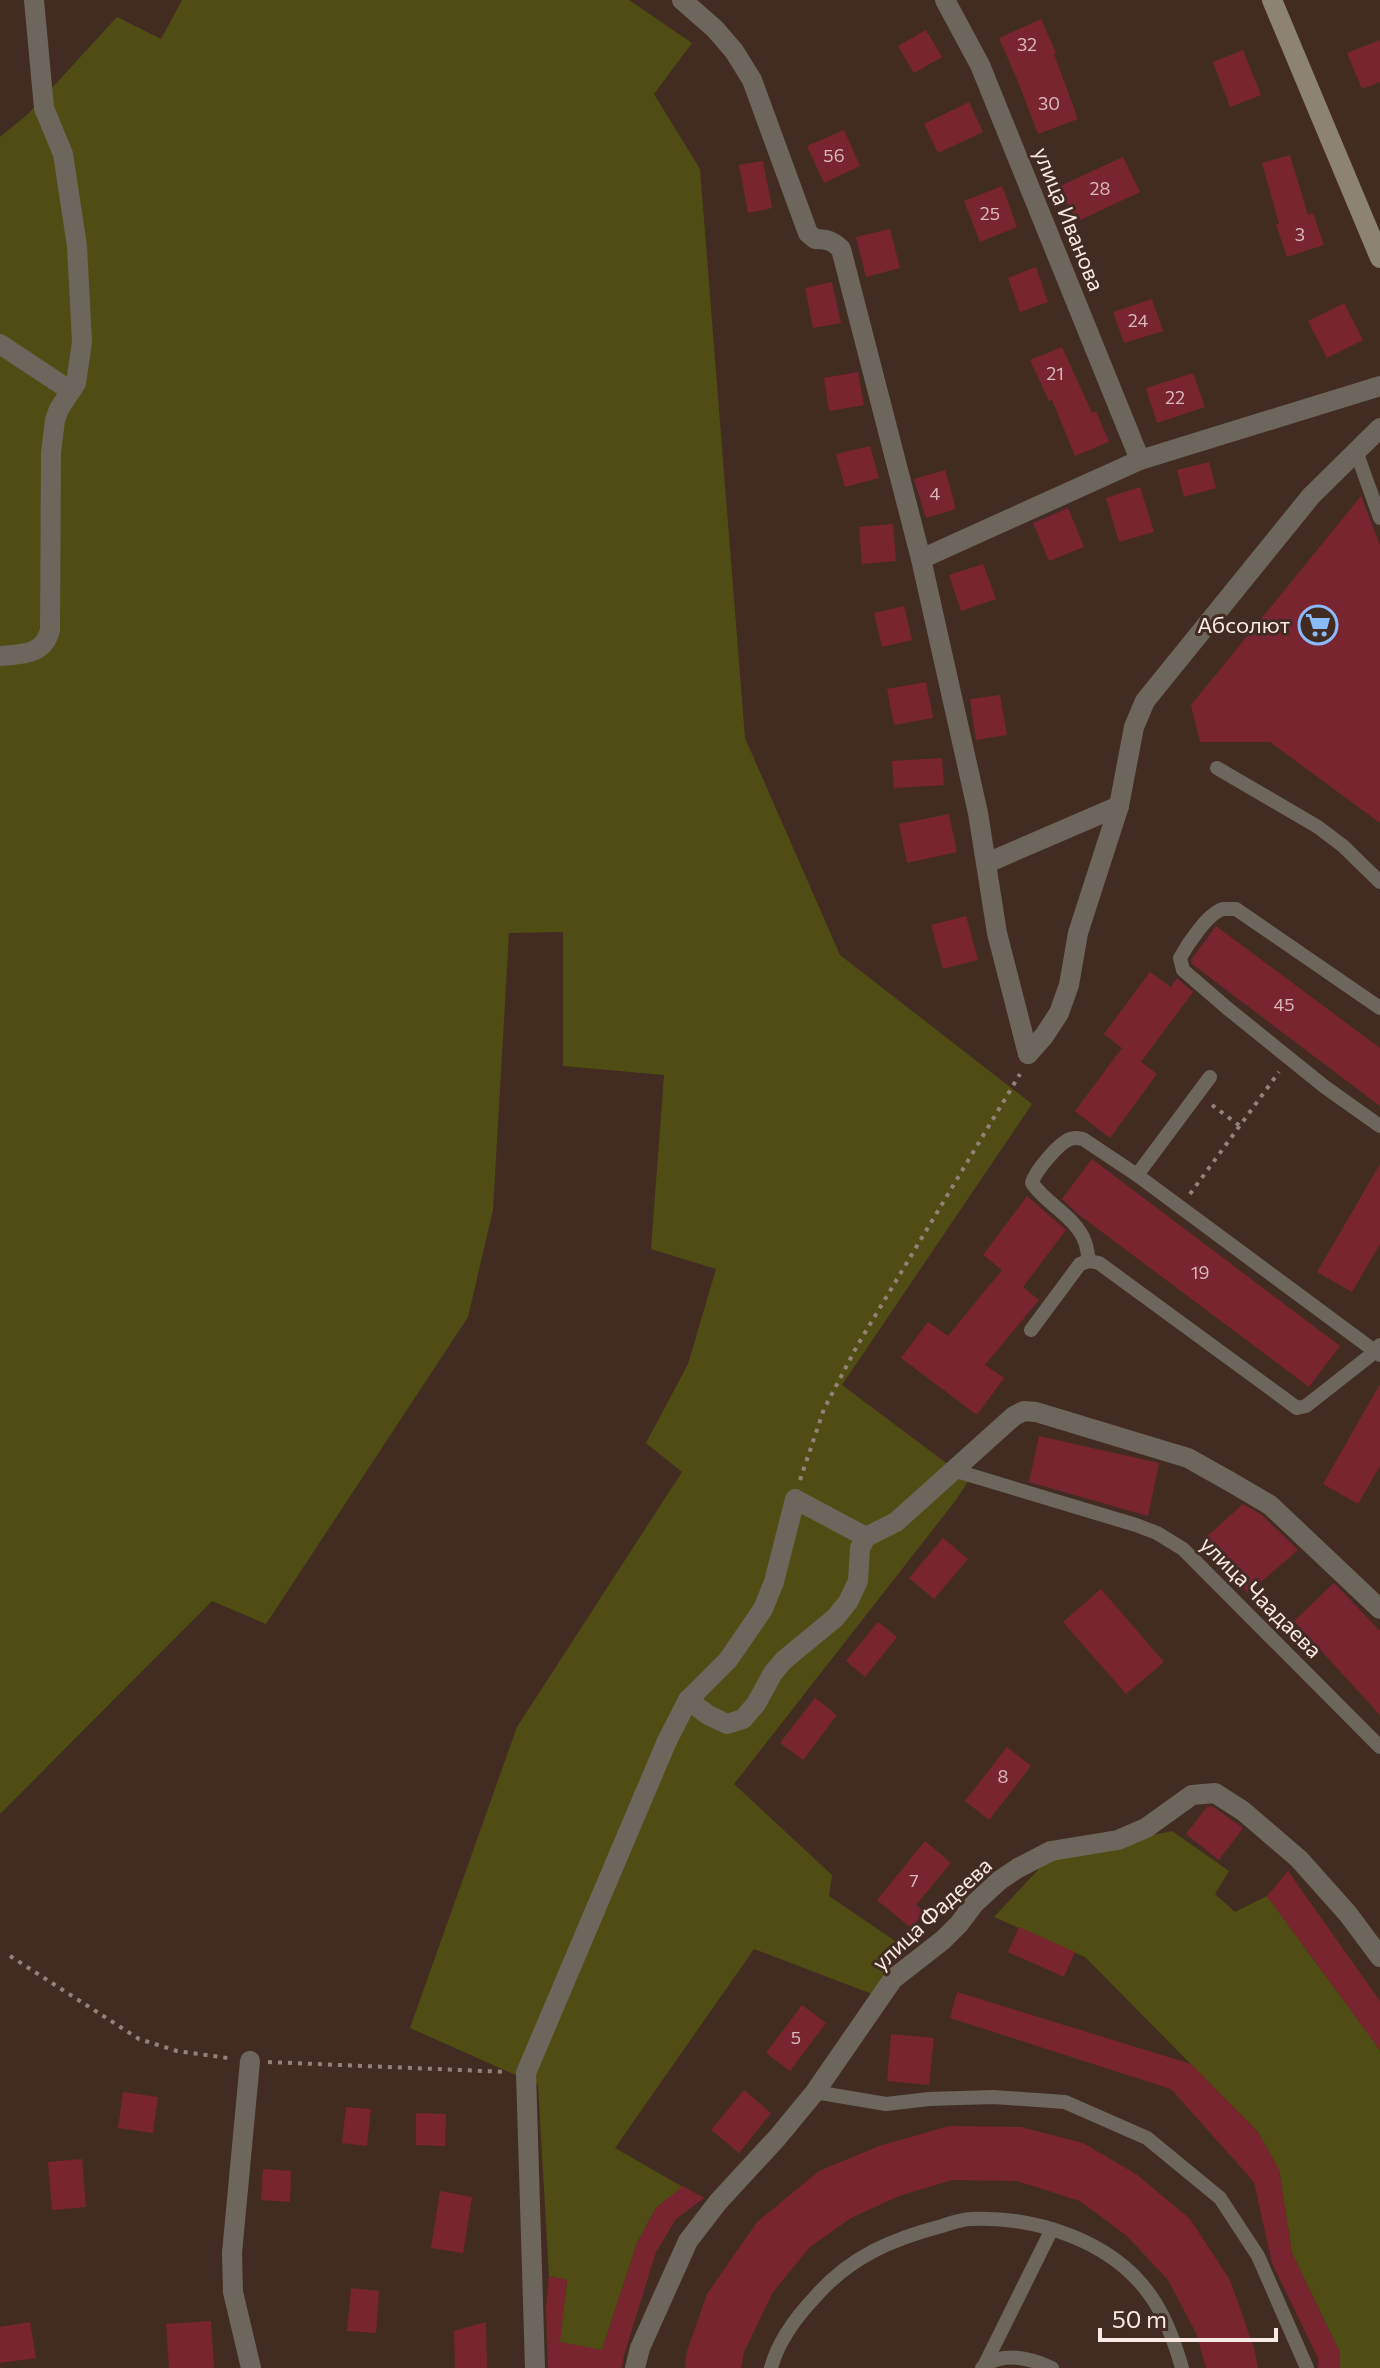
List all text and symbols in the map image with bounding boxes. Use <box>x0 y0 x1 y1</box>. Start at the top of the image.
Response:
house number: 32 <box>1017 33 1037 55</box>
house number: 30 <box>1038 92 1060 114</box>
street label: улица Иванова <box>1028 143 1111 295</box>
house number: 56 <box>823 144 845 166</box>
house number: 28 <box>1090 177 1111 199</box>
house number: 25 <box>980 202 1000 224</box>
house number: 3 <box>1295 223 1305 245</box>
house number: 24 <box>1128 309 1148 331</box>
house number: 21 <box>1046 362 1064 384</box>
house number: 22 <box>1165 386 1185 408</box>
house number: 4 <box>930 482 941 504</box>
supermarket icon: Абсолют <box>1297 604 1339 646</box>
place label: Абсолют <box>1197 611 1290 638</box>
house number: 45 <box>1273 993 1295 1015</box>
house number: 19 <box>1191 1261 1209 1283</box>
street label: улица Чаадаева <box>1195 1530 1328 1663</box>
house number: 8 <box>998 1765 1009 1787</box>
street label: улица Фадеева <box>866 1851 997 1976</box>
house number: 7 <box>909 1869 919 1891</box>
house number: 5 <box>791 2026 801 2048</box>
scale bar <box>1100 2292 1276 2342</box>
text: 50 m <box>1112 2304 1167 2333</box>

